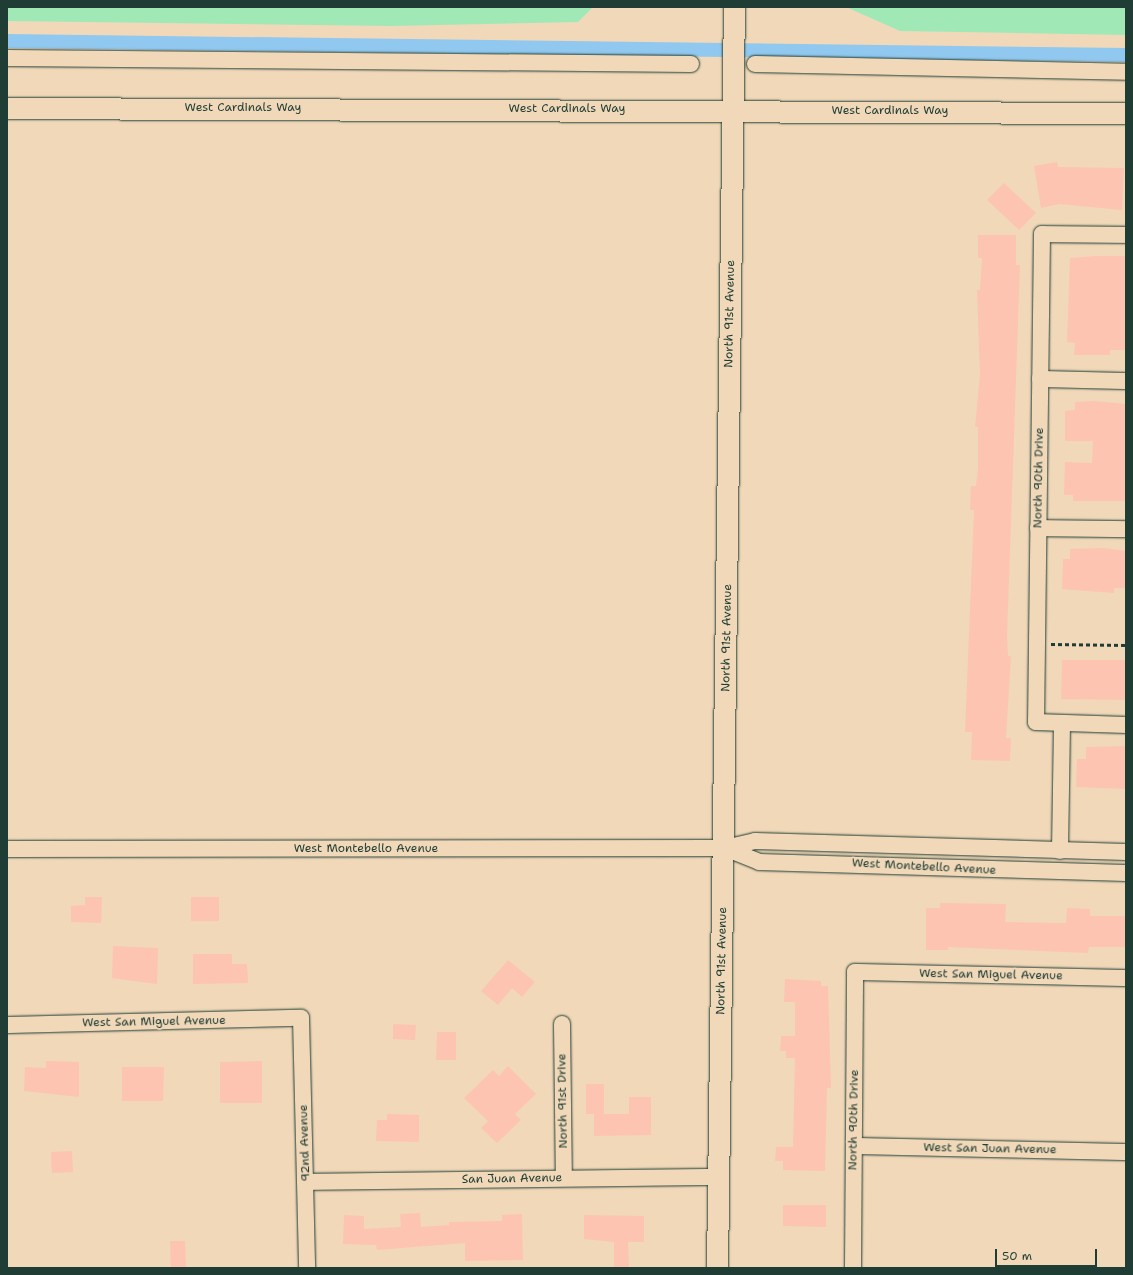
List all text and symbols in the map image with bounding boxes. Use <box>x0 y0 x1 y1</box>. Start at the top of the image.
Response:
street label: West Cardinals Way <box>185 101 301 115</box>
street label: West Cardinals Way <box>509 102 625 116</box>
street label: West Cardinals Way <box>832 104 948 118</box>
street label: North 91st Avenue <box>722 260 738 368</box>
street label: North 90th Drive <box>1031 427 1047 529</box>
street label: North 91st Avenue <box>719 584 735 692</box>
street label: West Montebello Avenue <box>294 842 438 856</box>
street label: West Montebello Avenue <box>851 856 997 878</box>
street label: North 91st Avenue <box>714 907 730 1015</box>
street label: West San Miguel Avenue <box>919 967 1063 983</box>
street label: West San Miguel Avenue <box>82 1014 226 1030</box>
street label: North 91st Drive <box>555 1053 571 1149</box>
street label: North 90th Drive <box>846 1069 862 1171</box>
street label: 92nd Avenue <box>296 1104 314 1182</box>
street label: West San Juan Avenue <box>923 1141 1057 1157</box>
street label: San Juan Avenue <box>462 1171 562 1187</box>
scale bar <box>997 1241 1099 1267</box>
text: 50 m <box>1002 1248 1032 1264</box>

